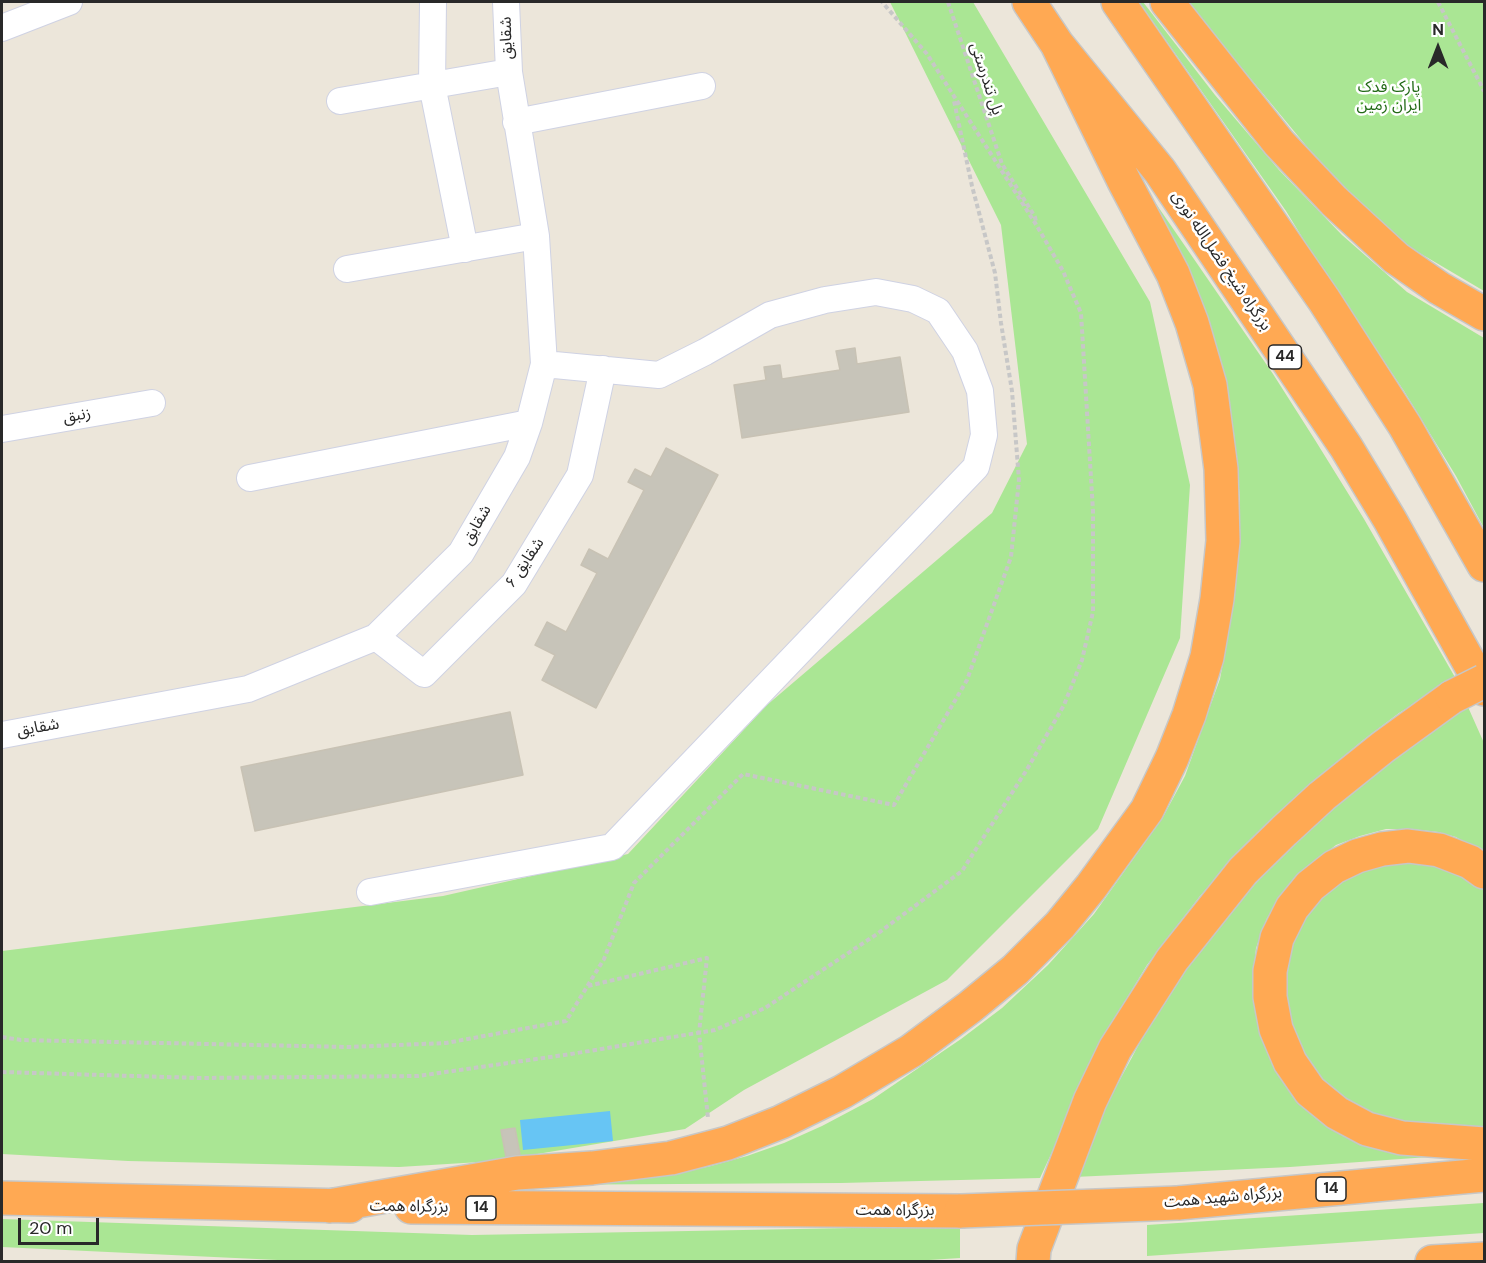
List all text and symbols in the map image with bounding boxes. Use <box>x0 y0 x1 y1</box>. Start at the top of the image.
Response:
street label: شقایق <box>497 16 517 60</box>
north arrow <box>1408 18 1468 78</box>
text: N <box>1432 19 1444 40</box>
street label: پل تندرستی <box>965 40 1007 118</box>
park label: پارک فدک ایران زمین <box>1357 78 1421 116</box>
street label: بزرگراه شیخ فضل‌الله نوری <box>1167 187 1275 335</box>
road number: 44 <box>1268 345 1302 369</box>
street label: زنبق <box>61 404 93 428</box>
street label: شقایق <box>458 502 496 548</box>
street label: شقایق ۶ <box>501 534 549 592</box>
street label: شقایق <box>15 715 61 741</box>
road number: 14 <box>1316 1177 1346 1201</box>
street label: بزرگراه شهید همت <box>1163 1183 1283 1213</box>
road number: 14 <box>466 1196 496 1220</box>
street label: بزرگراه همت <box>369 1197 449 1217</box>
street label: بزرگراه همت <box>856 1201 934 1221</box>
scale bar <box>21 1206 102 1244</box>
text: 20 m <box>29 1216 72 1240</box>

